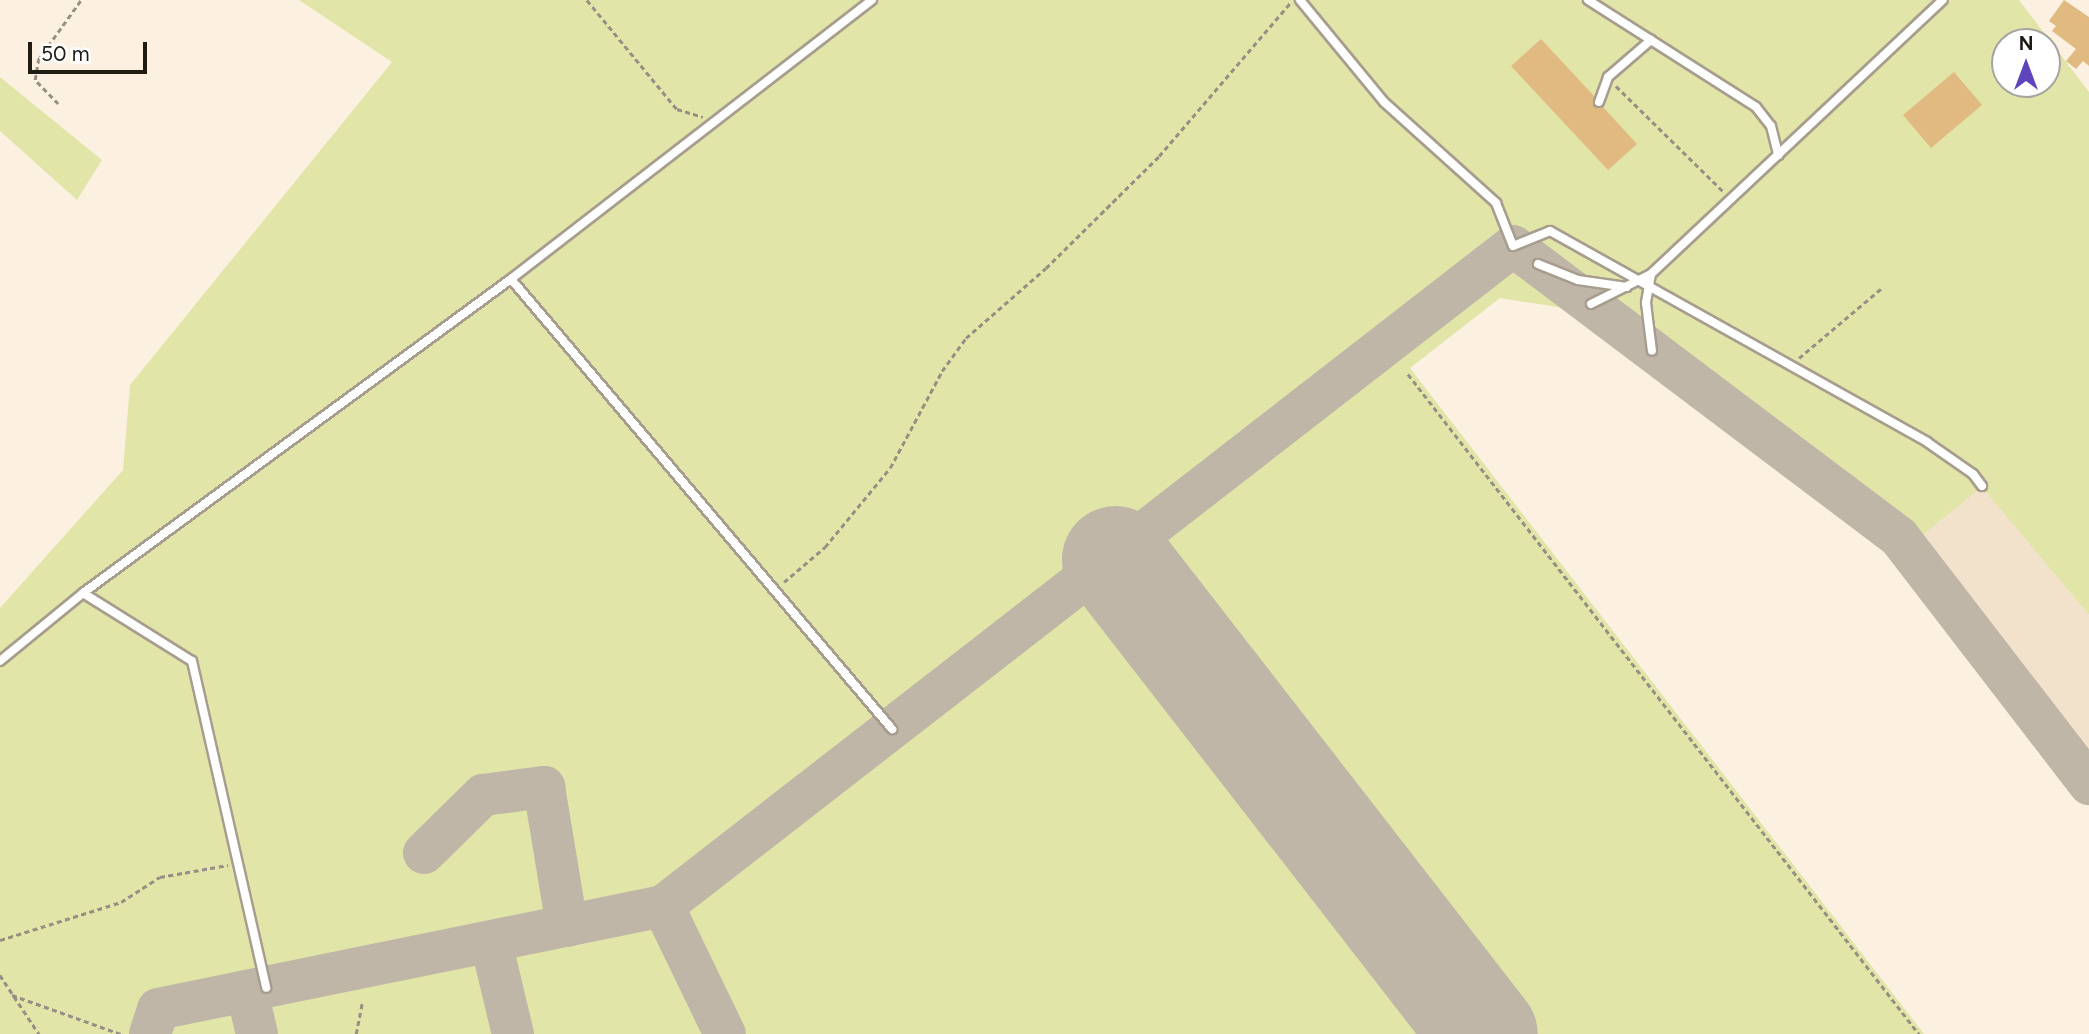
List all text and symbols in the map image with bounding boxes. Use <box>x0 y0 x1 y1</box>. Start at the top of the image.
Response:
scale bar <box>32 28 150 72</box>
north arrow <box>1991 28 2061 98</box>
text: N <box>2019 32 2033 55</box>
text: 50 m <box>41 41 90 66</box>

